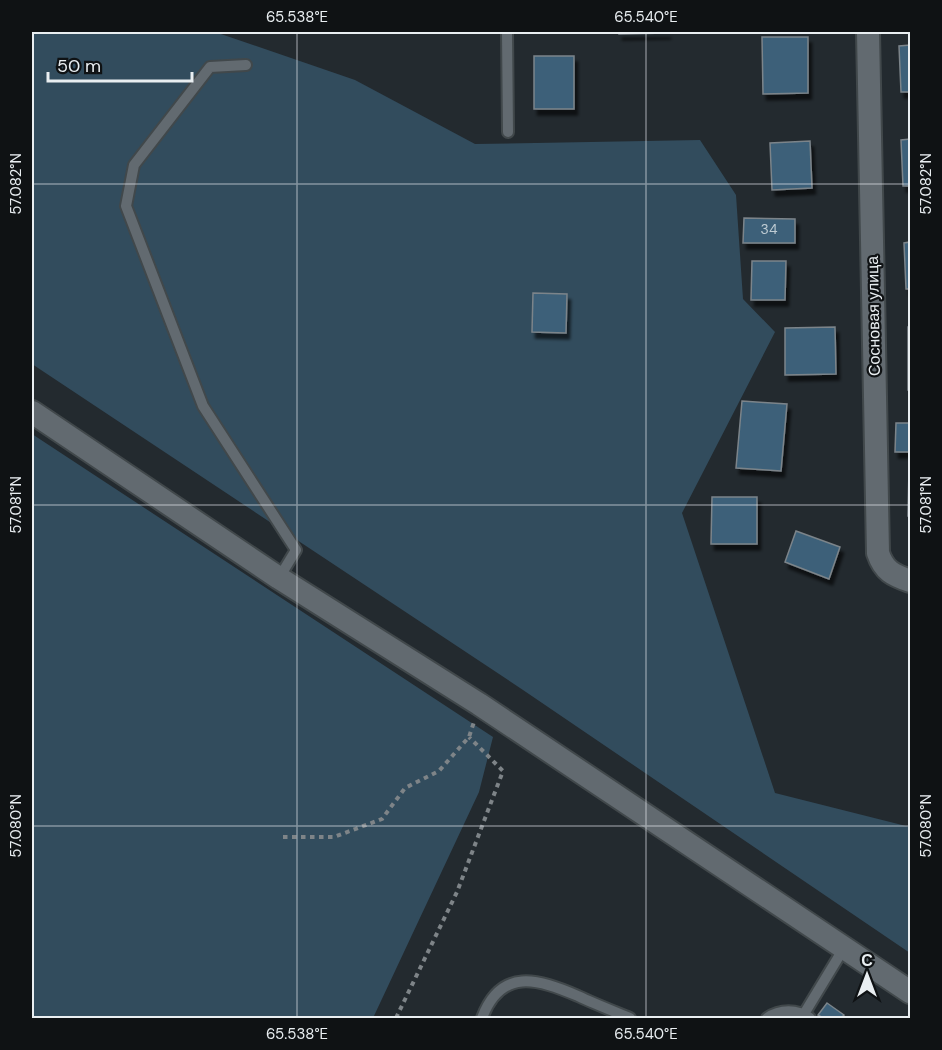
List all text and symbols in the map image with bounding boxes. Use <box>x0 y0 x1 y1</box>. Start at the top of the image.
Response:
text: 65.538°E <box>266 7 328 27</box>
text: 65.540°E <box>614 7 678 27</box>
scale bar <box>48 45 192 83</box>
text: 50 m <box>57 54 101 78</box>
text: 57.082°N <box>6 153 26 215</box>
text: 57.082°N <box>916 153 936 215</box>
house number: 34 <box>761 220 778 238</box>
street label: Сосновая улица <box>862 256 885 376</box>
text: 57.081°N <box>6 476 26 534</box>
text: 57.081°N <box>916 476 936 534</box>
text: 57.080°N <box>6 794 26 858</box>
text: 57.080°N <box>916 794 936 858</box>
north arrow <box>837 945 897 1005</box>
text: С <box>861 950 873 971</box>
text: 65.538°E <box>266 1024 328 1044</box>
text: 65.540°E <box>614 1024 678 1044</box>

